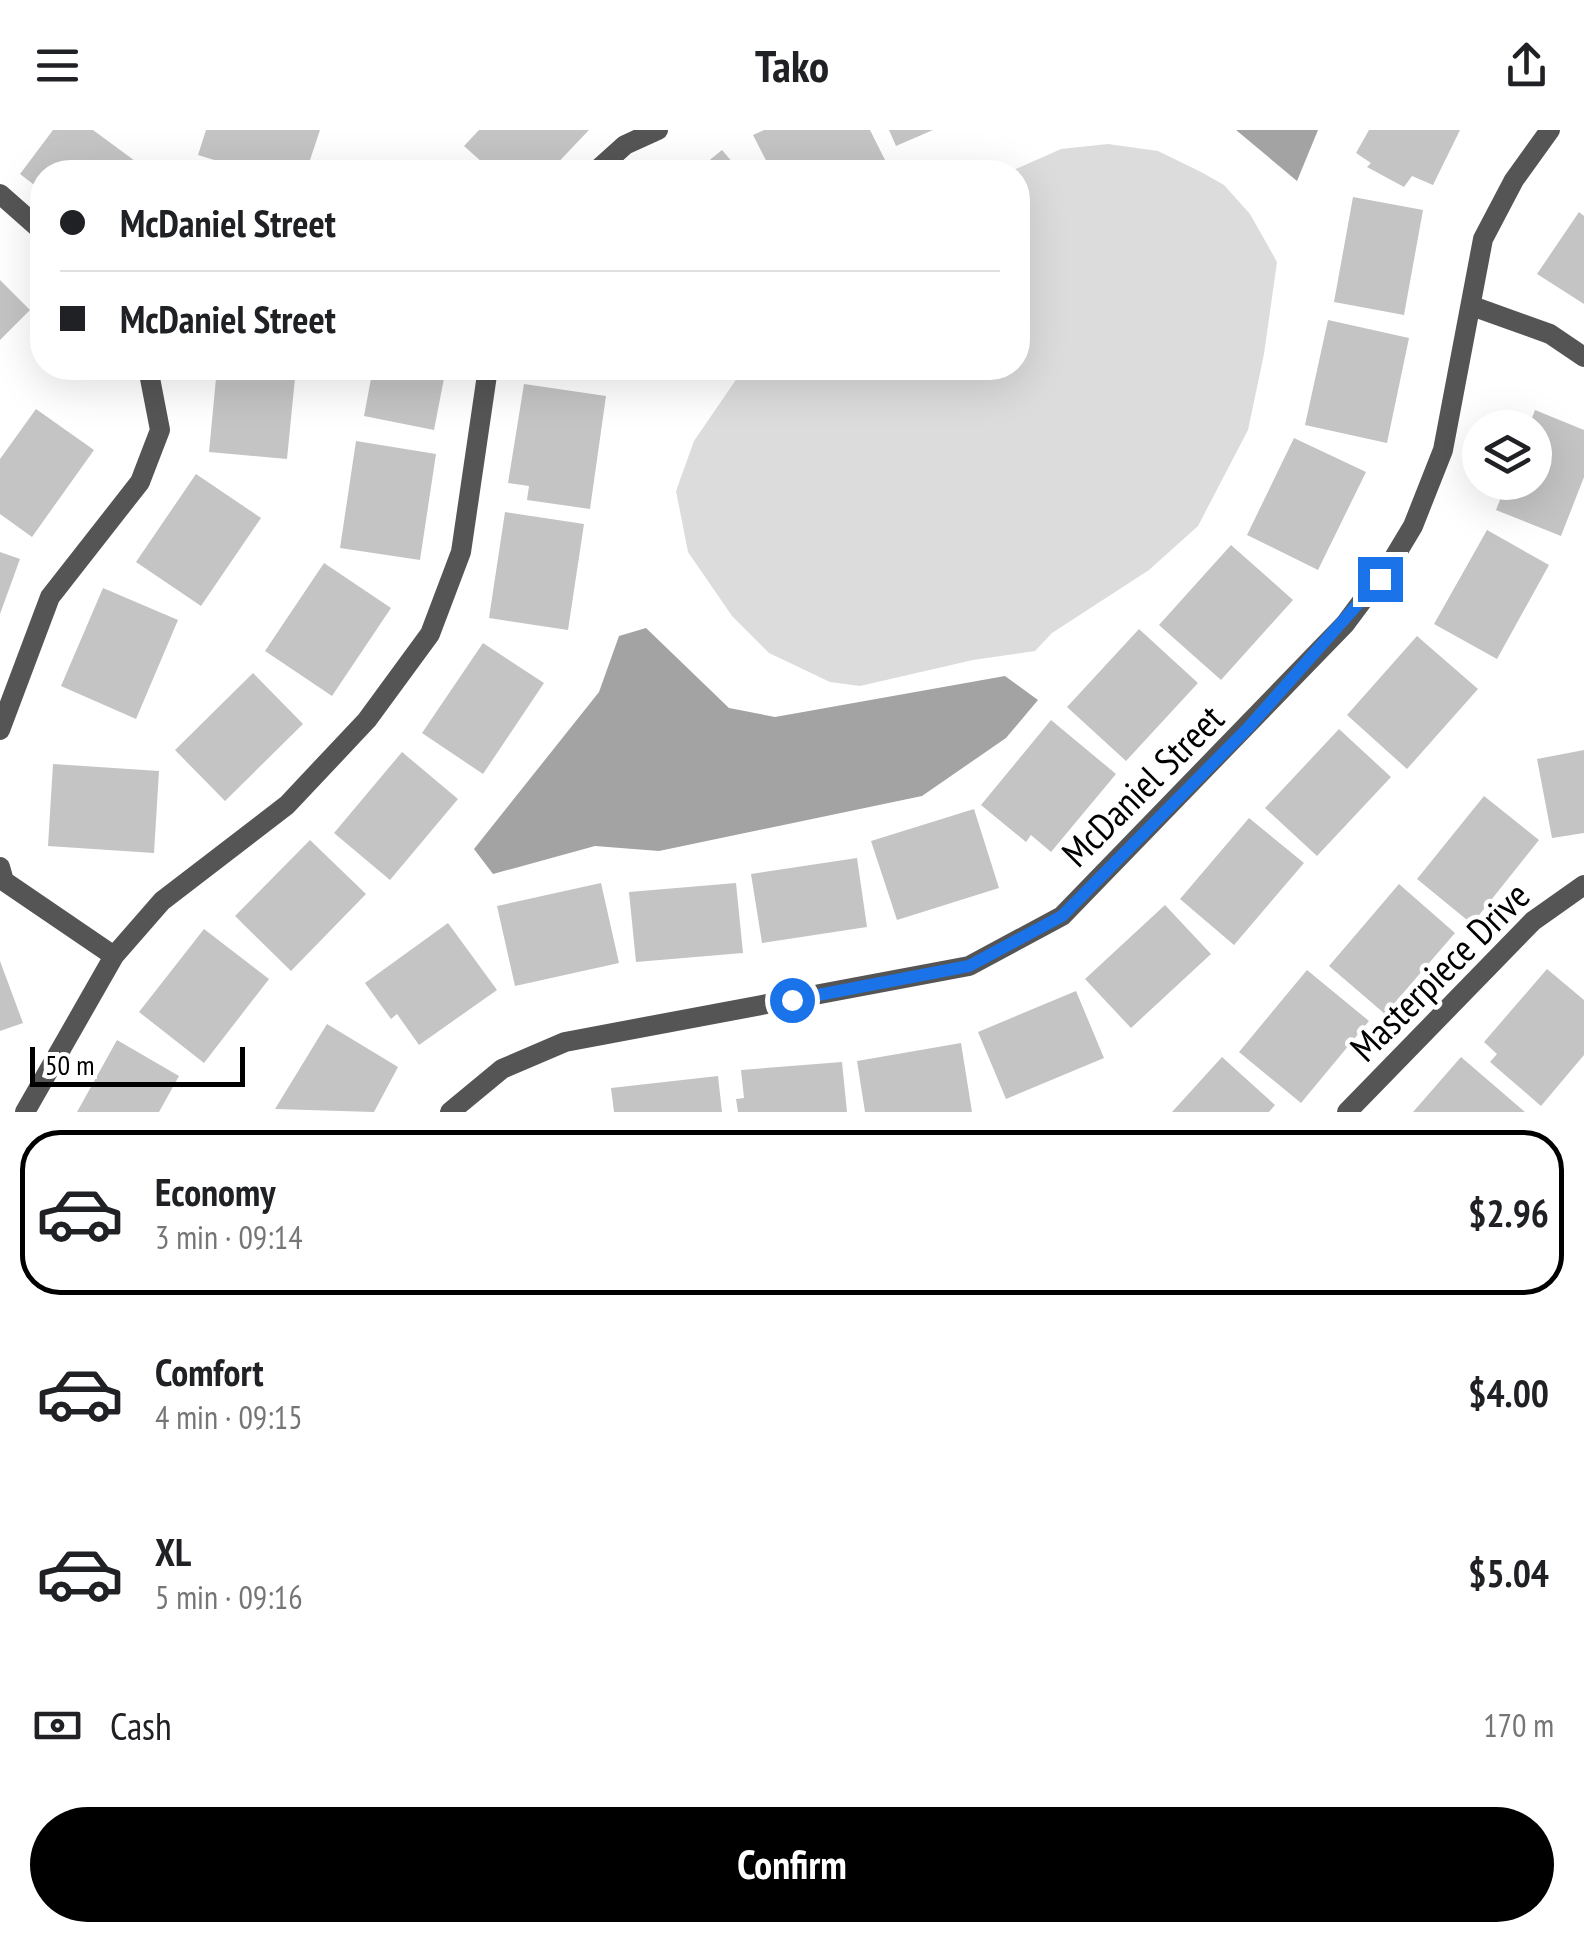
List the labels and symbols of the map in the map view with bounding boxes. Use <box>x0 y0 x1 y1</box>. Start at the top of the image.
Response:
route end <box>1358 557 1403 602</box>
street label: McDaniel Street <box>1051 693 1234 876</box>
street label: Masterpiece Drive <box>1339 871 1539 1071</box>
route start <box>770 978 815 1023</box>
scale bar <box>30 1042 245 1086</box>

